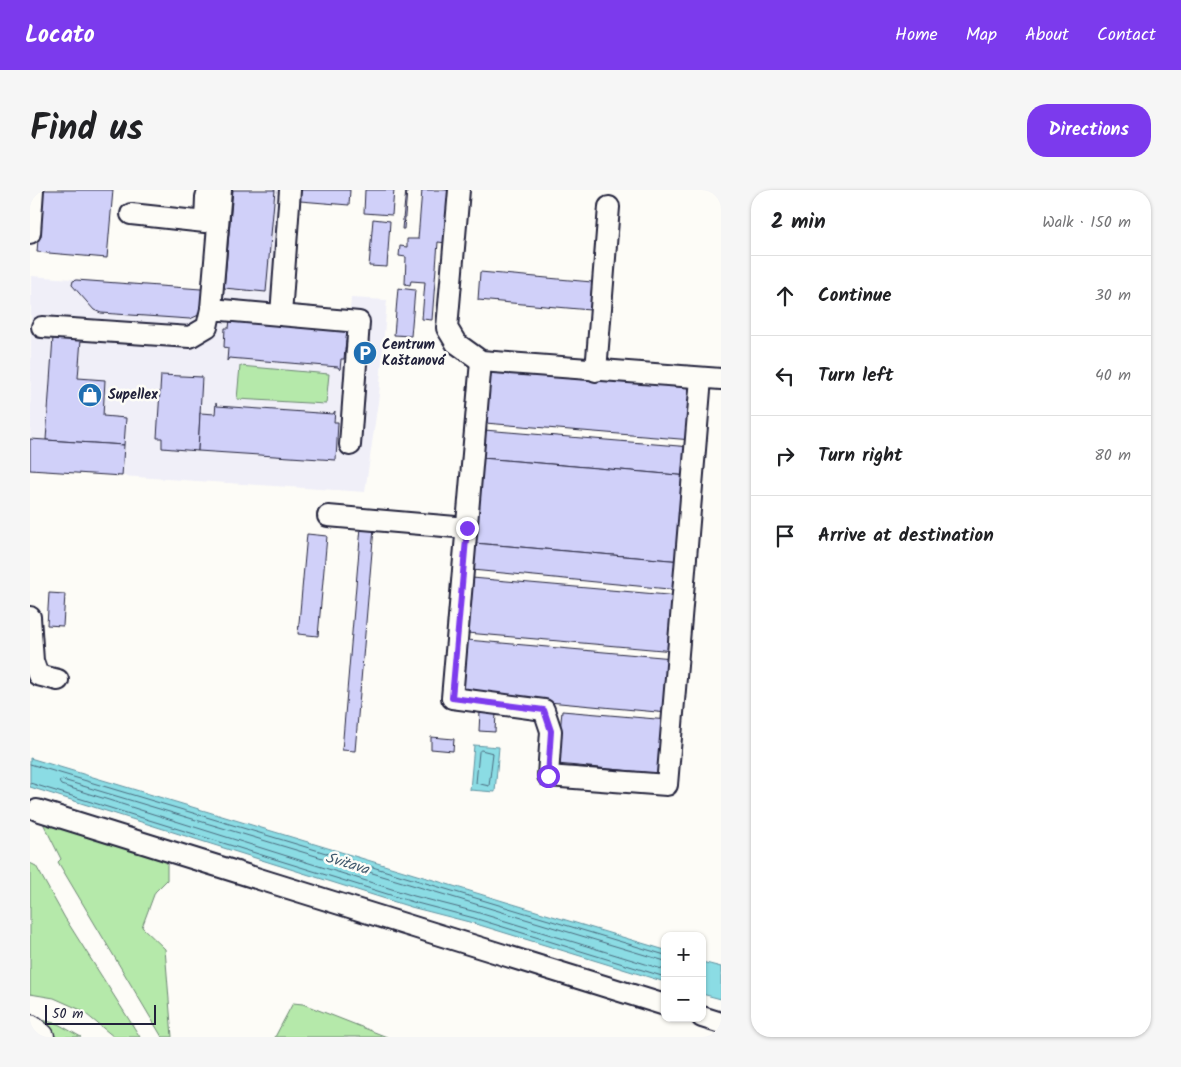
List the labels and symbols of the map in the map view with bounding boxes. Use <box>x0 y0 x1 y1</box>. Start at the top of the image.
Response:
place label: Centrum Kaštanová <box>382 334 447 372</box>
parking icon: Centrum Kaštanová <box>352 340 378 366</box>
shop icon: Supellex <box>77 382 103 408</box>
place label: Supellex <box>108 384 158 406</box>
route end <box>456 517 479 540</box>
route start <box>537 765 560 788</box>
water label: Svitava <box>322 846 372 882</box>
scale bar <box>45 1002 156 1025</box>

